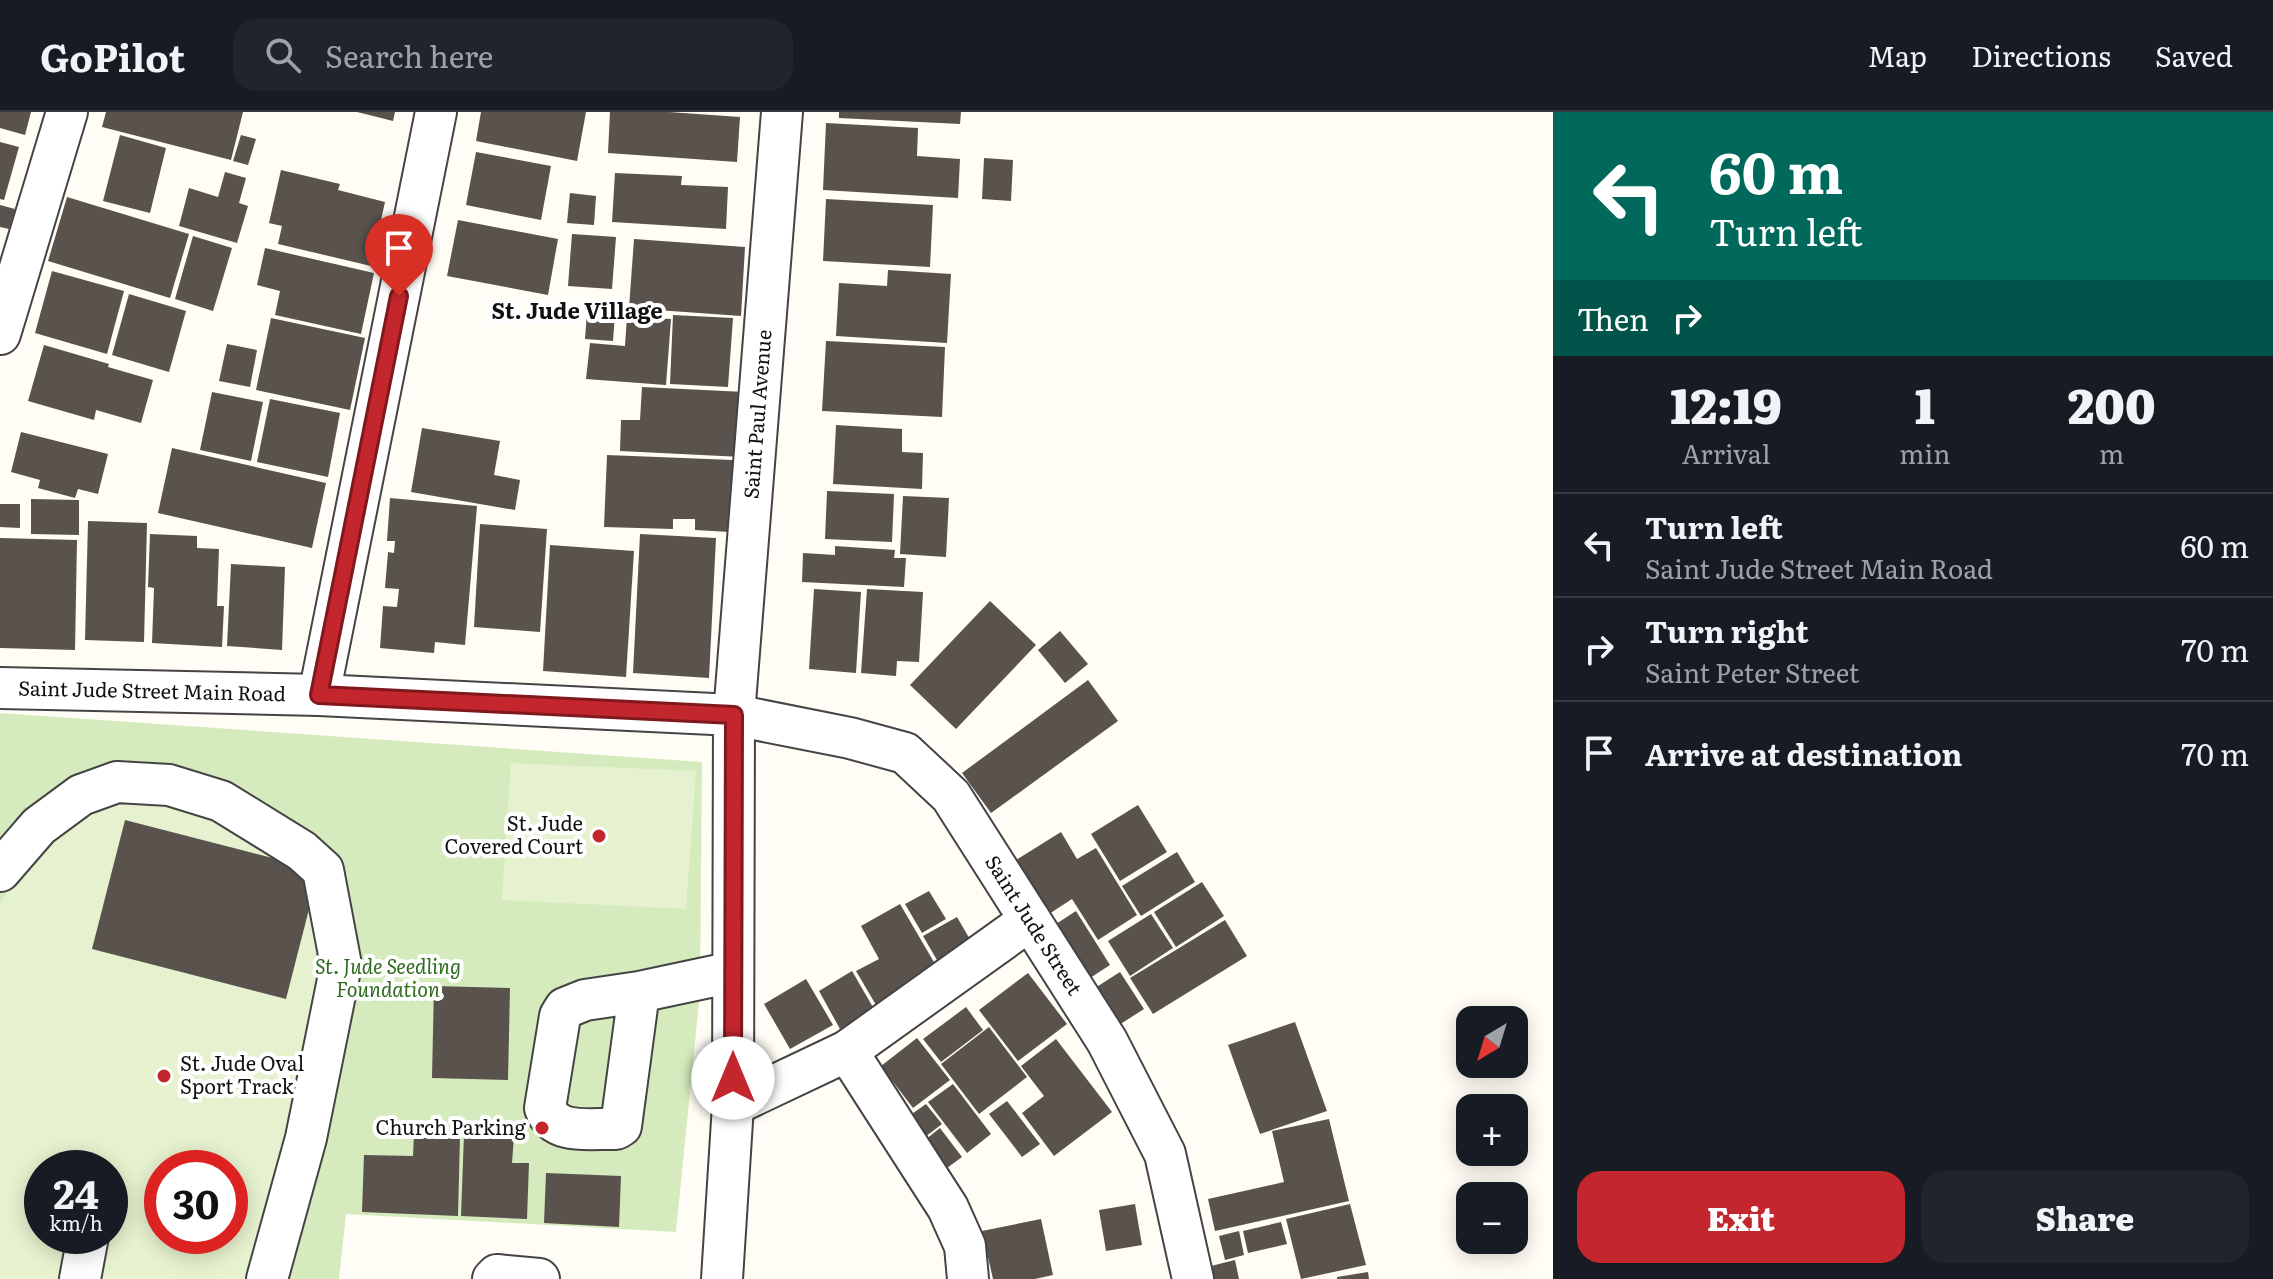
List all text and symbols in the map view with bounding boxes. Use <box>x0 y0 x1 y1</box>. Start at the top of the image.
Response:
search box <box>233 19 793 91</box>
text: GoPilot <box>40 27 185 84</box>
icon: search <box>261 33 305 77</box>
text: Search here <box>325 33 493 77</box>
text: Map <box>1868 34 1927 76</box>
text: Directions <box>1971 34 2111 76</box>
text: Saved <box>2155 34 2233 76</box>
text: 60 m <box>1709 128 1843 211</box>
icon: left <box>1577 144 1681 248</box>
text: Turn left <box>1709 204 1863 257</box>
pin <box>365 214 433 296</box>
icon: arrive <box>377 226 421 270</box>
district label: St. Jude Village <box>491 293 663 326</box>
text: Then <box>1577 296 1649 340</box>
icon: right <box>1665 296 1709 340</box>
street label: Saint Paul Avenue <box>734 328 778 500</box>
text: 12:19 <box>1670 368 1782 439</box>
text: 1 <box>1915 368 1935 439</box>
text: 200 <box>2068 368 2156 439</box>
text: Arrival <box>1682 433 1771 472</box>
text: min <box>1899 433 1950 472</box>
text: m <box>2099 433 2124 472</box>
text: Turn left <box>1645 504 1783 548</box>
icon: left <box>1577 523 1621 567</box>
text: 60 m <box>2180 523 2249 567</box>
text: Saint Jude Street Main Road <box>1645 548 1993 587</box>
text: Turn right <box>1645 608 1809 652</box>
icon: right <box>1577 627 1621 671</box>
text: 70 m <box>2181 627 2249 671</box>
text: Saint Peter Street <box>1645 652 1859 691</box>
street label: Saint Jude Street Main Road <box>18 671 286 707</box>
icon: arrive <box>1577 731 1621 775</box>
text: Arrive at destination <box>1645 731 1962 775</box>
text: 70 m <box>2181 731 2249 775</box>
place label: St. Jude Covered Court <box>444 807 583 860</box>
marker: St. Jude Covered Court <box>590 827 608 845</box>
street label: Saint Jude Street <box>979 848 1091 1000</box>
park label: St. Jude Seedling Foundation <box>315 950 461 1003</box>
north arrow <box>1456 1006 1528 1078</box>
map controls <box>1456 1006 1528 1254</box>
position arrow <box>691 1036 775 1120</box>
place label: St. Jude Oval Sport Track <box>180 1047 304 1100</box>
marker: St. Jude Oval Sport Track <box>155 1067 173 1085</box>
button: + <box>1456 1094 1528 1166</box>
place label: Church Parking <box>376 1111 527 1141</box>
marker: Church Parking <box>533 1119 551 1137</box>
speed limit sign: 30 <box>144 1150 248 1254</box>
text: 24 <box>53 1162 99 1221</box>
button: Exit <box>1577 1171 1905 1263</box>
button: Share <box>1921 1171 2249 1263</box>
button: − <box>1456 1182 1528 1254</box>
text: km/h <box>49 1207 103 1237</box>

